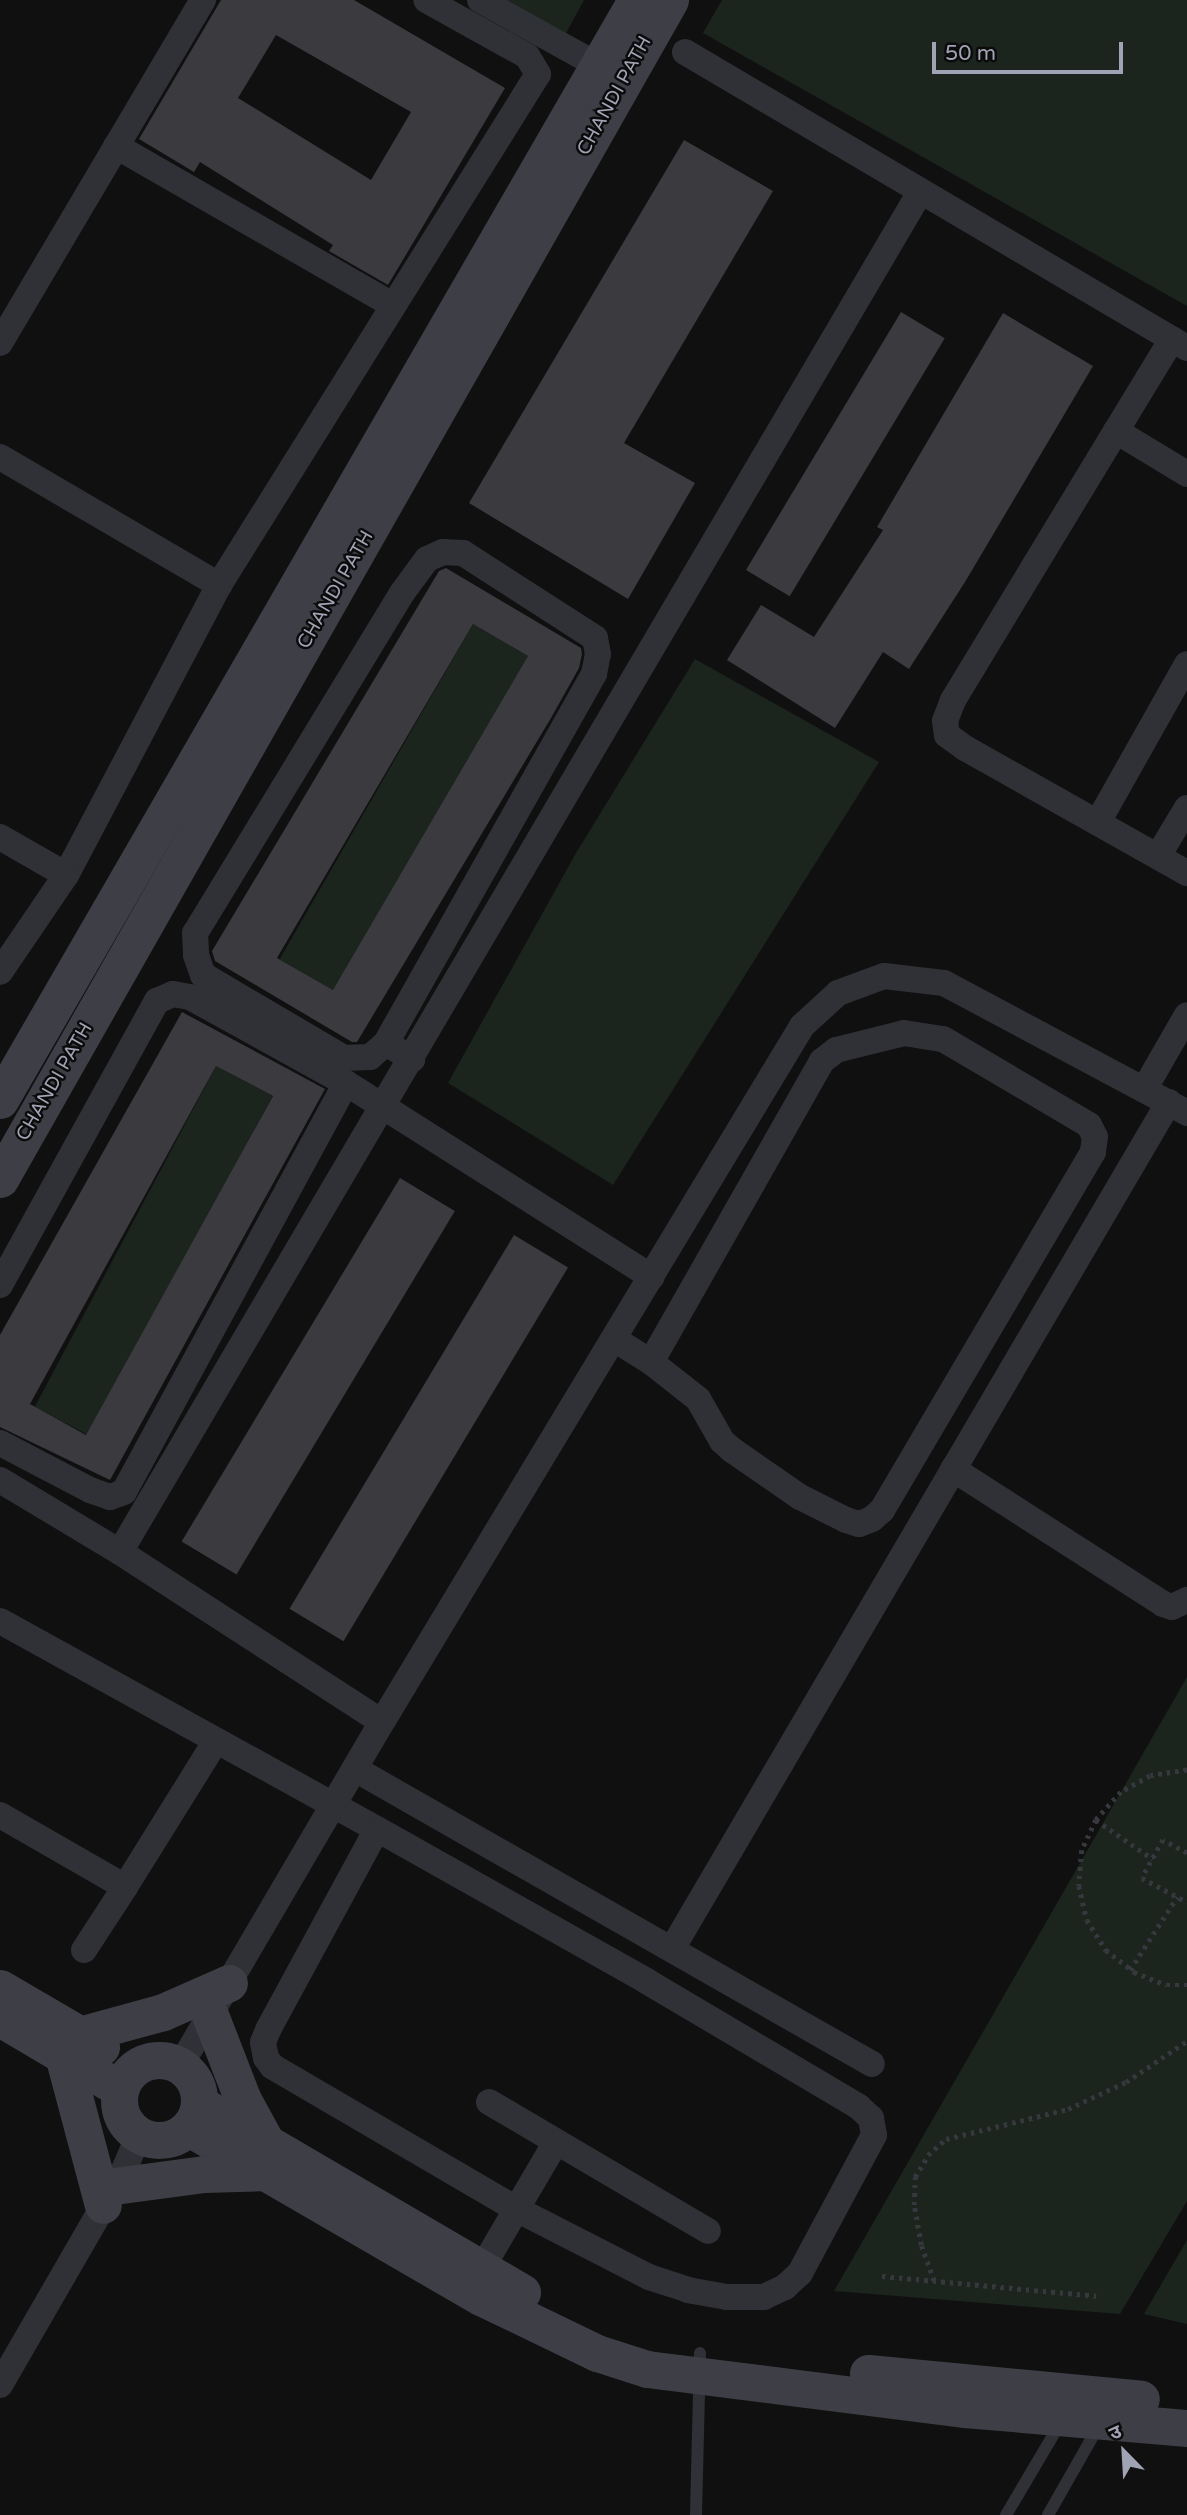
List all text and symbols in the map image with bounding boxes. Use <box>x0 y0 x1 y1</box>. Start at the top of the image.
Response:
scale bar <box>935 28 1126 72</box>
street label: CHANDI PATH <box>573 33 657 159</box>
text: 50 m <box>945 41 996 66</box>
street label: CHANDI PATH <box>293 527 379 653</box>
street label: CHANDI PATH <box>12 1019 98 1145</box>
north arrow <box>1089 2417 1159 2487</box>
text: उ <box>1106 2421 1125 2445</box>

